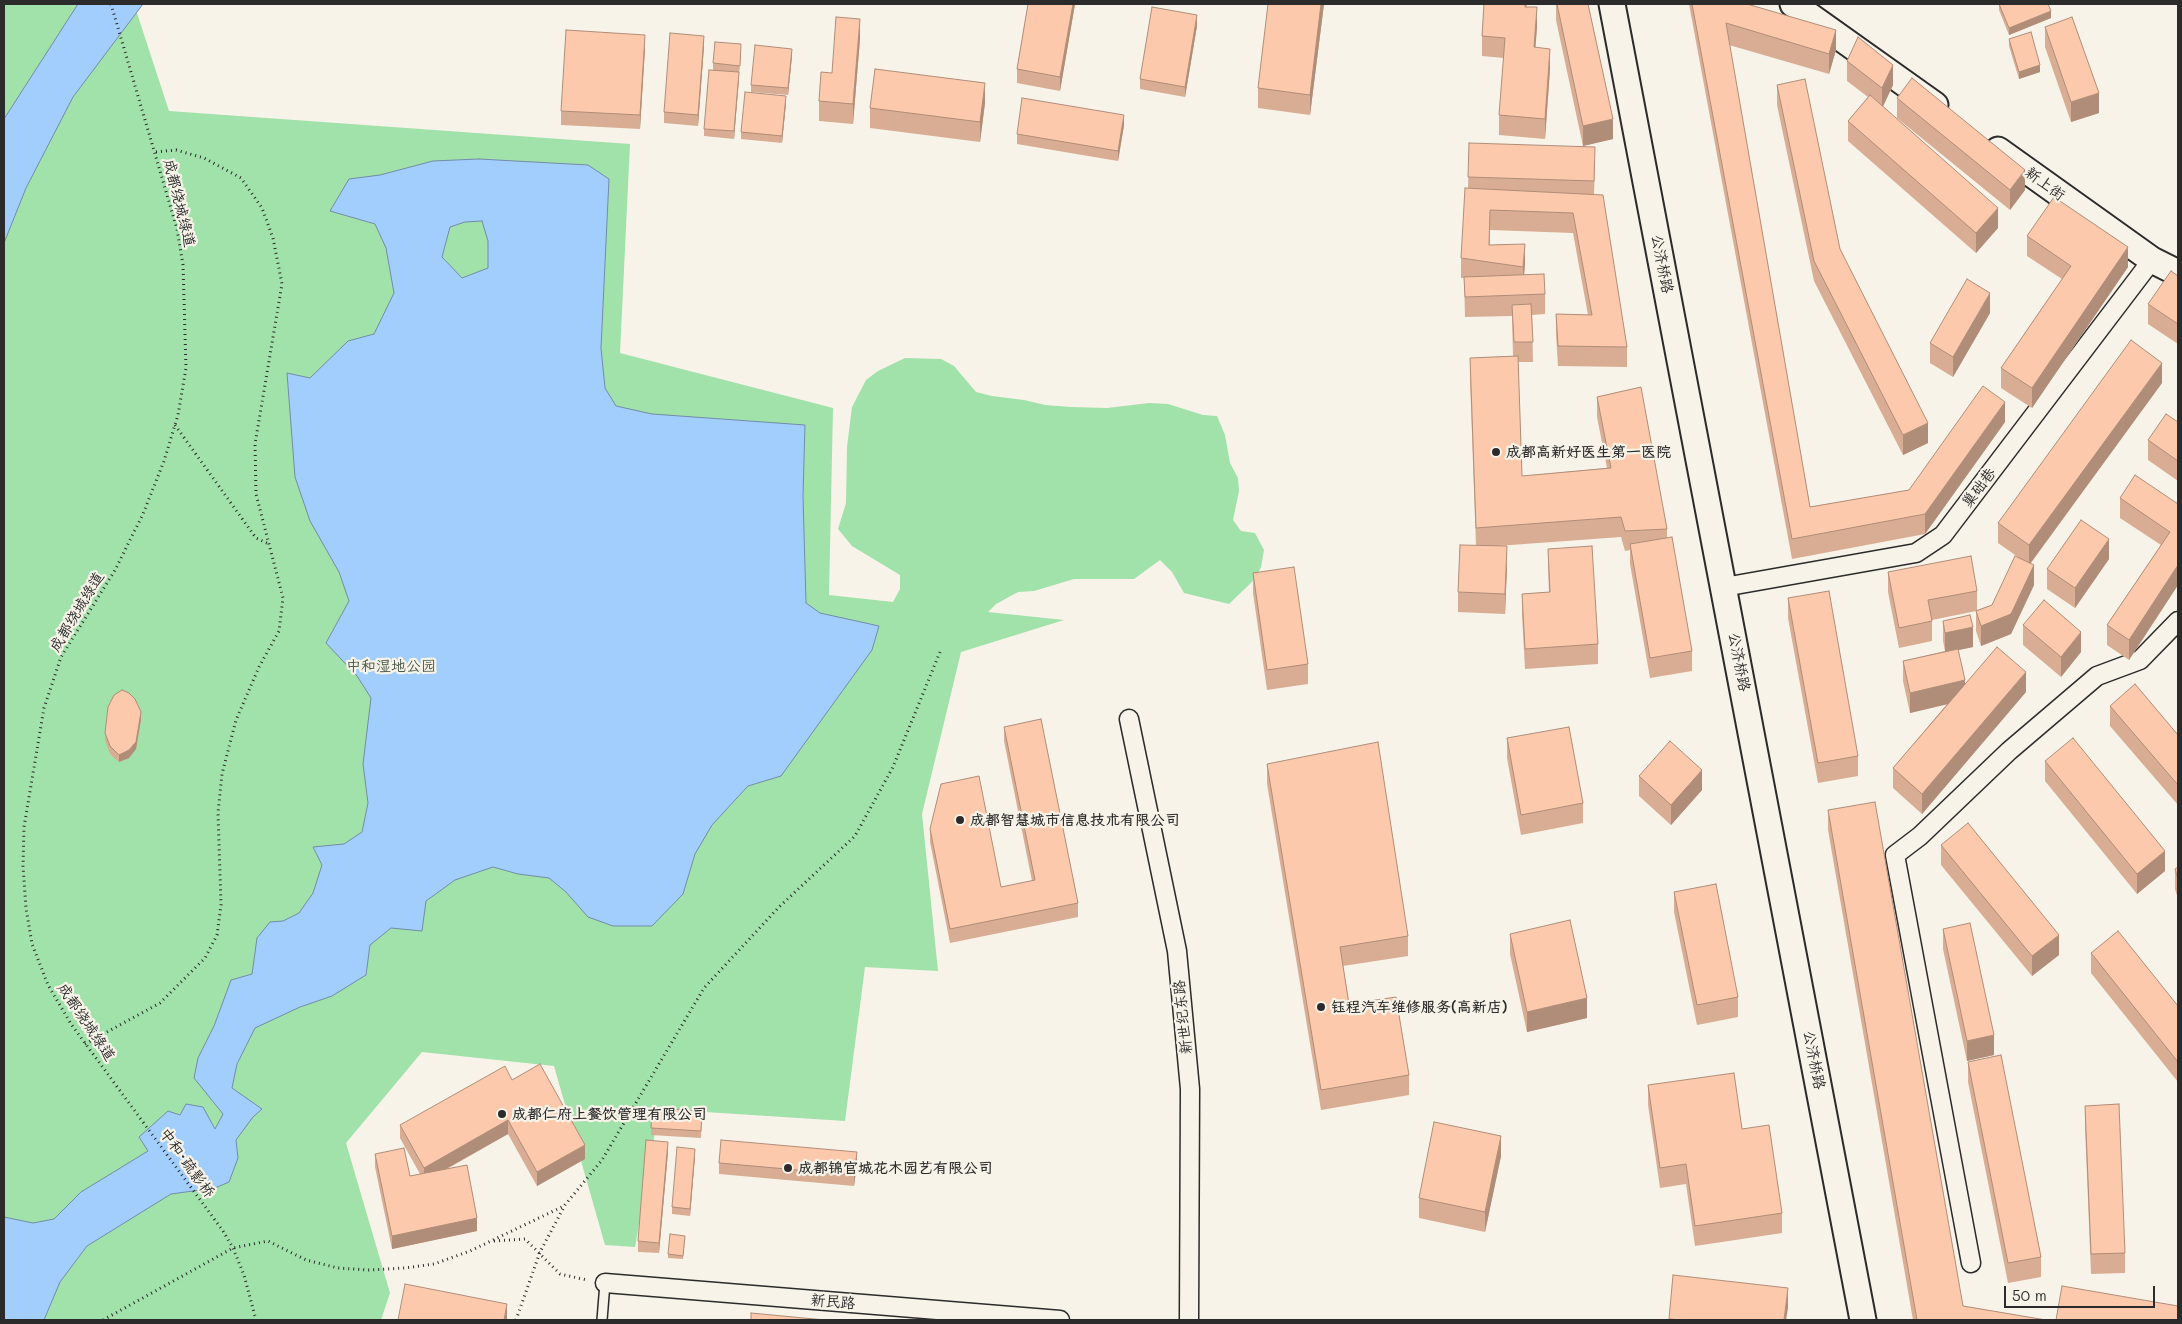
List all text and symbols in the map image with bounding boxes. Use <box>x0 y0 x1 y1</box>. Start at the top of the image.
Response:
street label: 成都绕城绿道 <box>159 157 199 249</box>
street label: 新上街 <box>2022 163 2068 205</box>
street label: 公济桥路 <box>1647 233 1677 295</box>
place label: 成都高新好医生第一医院 <box>1506 443 1671 461</box>
marker: 成都高新好医生第一医院 <box>1490 446 1502 458</box>
street label: 巢础巷 <box>1958 465 2000 511</box>
street label: 成都绕城绿道 <box>46 569 108 655</box>
street label: 公济桥路 <box>1724 631 1754 693</box>
park label: 中和湿地公园 <box>346 657 436 675</box>
place label: 成都智慧城市信息技术有限公司 <box>970 811 1180 829</box>
marker: 成都智慧城市信息技术有限公司 <box>954 814 966 826</box>
street label: 新世纪东路 <box>1170 979 1196 1055</box>
street label: 成都绕城绿道 <box>53 980 119 1064</box>
place label: 钰程汽车维修服务(高新店) <box>1331 998 1507 1016</box>
marker: 钰程汽车维修服务(高新店) <box>1315 1001 1327 1013</box>
street label: 公济桥路 <box>1799 1029 1829 1091</box>
place label: 成都仁府上餐饮管理有限公司 <box>512 1105 707 1123</box>
marker: 成都仁府上餐饮管理有限公司 <box>496 1108 508 1120</box>
street label: 中和·疏影桥 <box>156 1125 218 1201</box>
place label: 成都锦官城花木园艺有限公司 <box>798 1159 993 1177</box>
marker: 成都锦官城花木园艺有限公司 <box>782 1162 794 1174</box>
scale bar <box>2007 1276 2158 1308</box>
text: 50 m <box>2012 1285 2047 1305</box>
street label: 新民路 <box>810 1291 856 1313</box>

